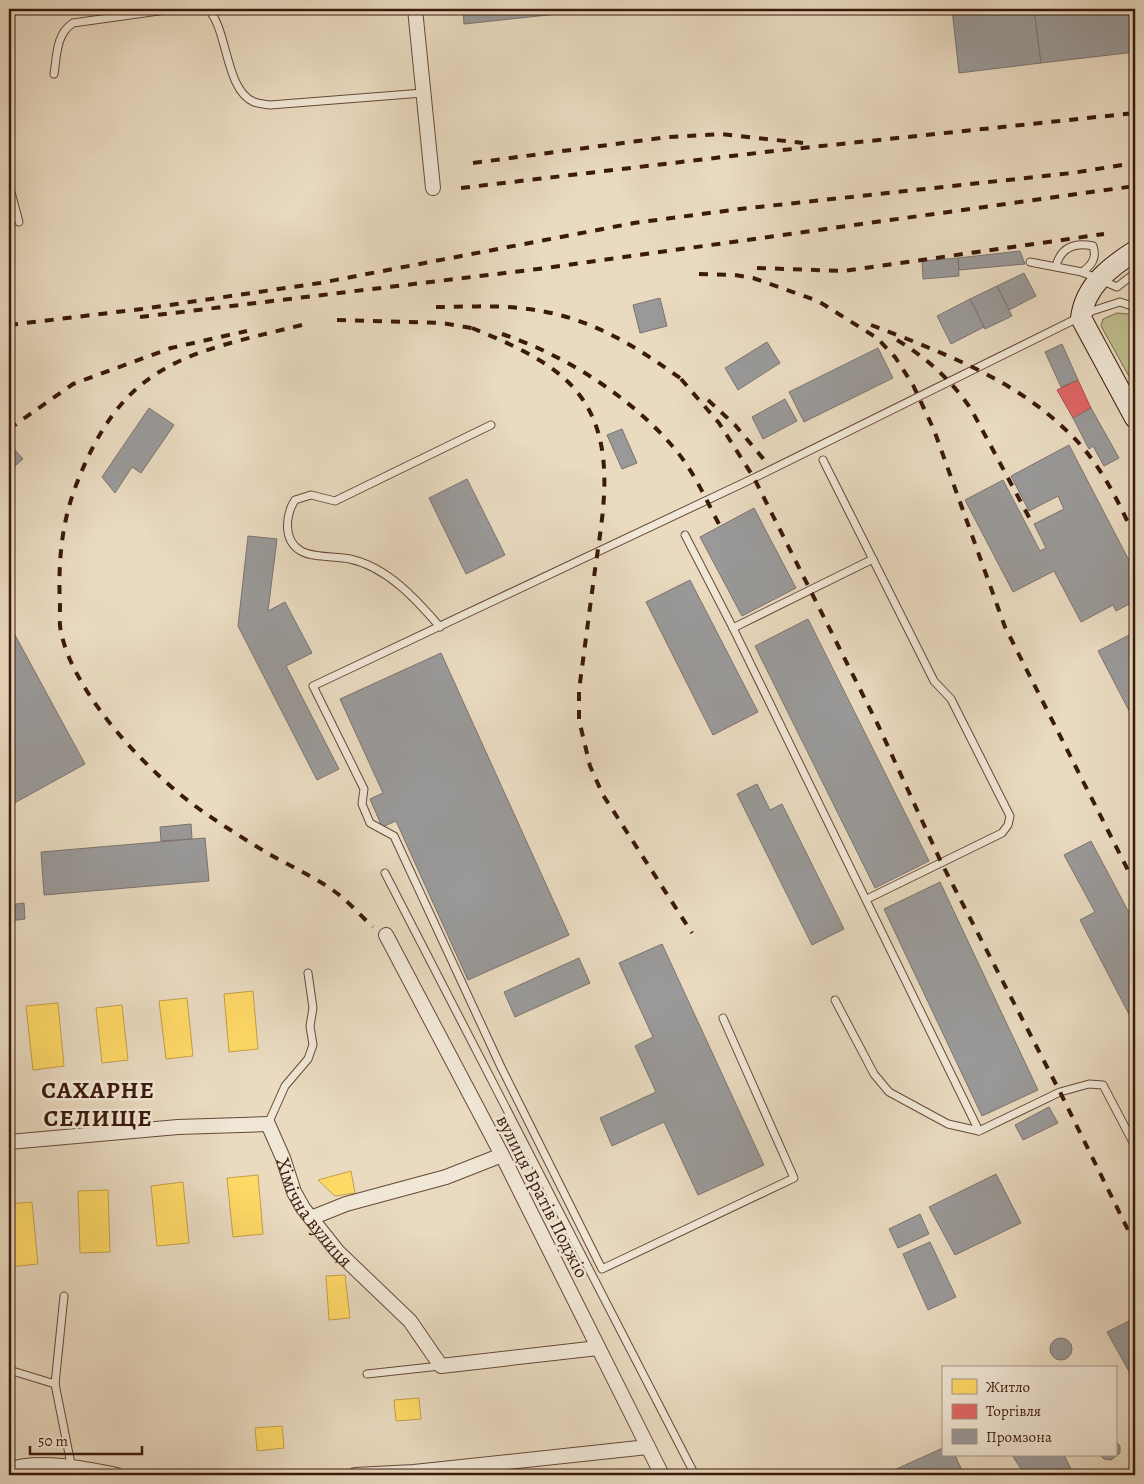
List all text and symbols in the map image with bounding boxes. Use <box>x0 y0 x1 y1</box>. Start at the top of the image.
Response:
district label: САХАРНЕ СЕЛИЩЕ <box>41 1074 155 1134</box>
street label: вулиця Братів Поджіо <box>490 1111 594 1282</box>
street label: Хімічна вулиця <box>270 1154 358 1273</box>
legend <box>942 1366 1116 1456</box>
text: Житло <box>986 1377 1030 1397</box>
text: Торгівля <box>986 1401 1041 1421</box>
scale bar <box>30 1424 142 1456</box>
text: Промзона <box>986 1427 1052 1447</box>
text: 50 m <box>38 1431 68 1451</box>

